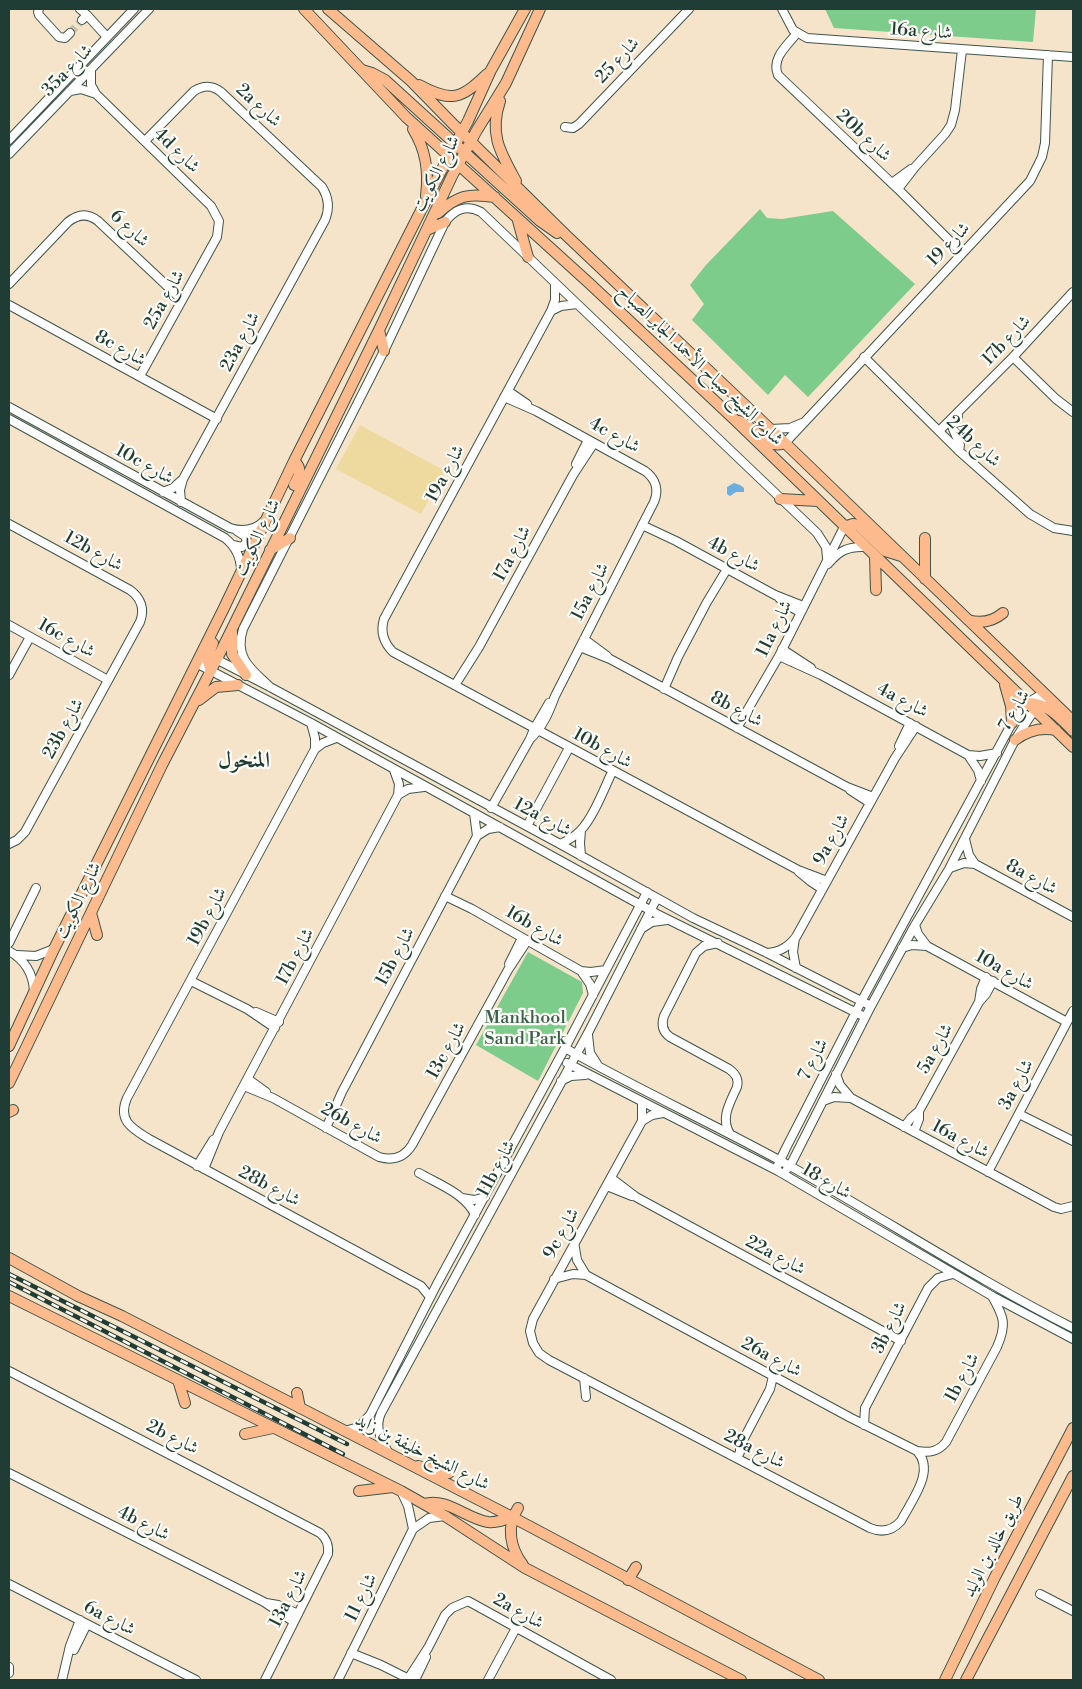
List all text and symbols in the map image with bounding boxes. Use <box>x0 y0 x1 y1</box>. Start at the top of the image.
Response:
street label: 16a شارع <box>889 19 953 45</box>
street label: شارع 25 <box>591 33 645 89</box>
street label: 35a شارع <box>38 41 98 101</box>
street label: 2a شارع <box>231 80 285 132</box>
street label: 20b شارع <box>831 105 895 167</box>
street label: 4d شارع <box>148 124 204 178</box>
street label: شارع الكويت <box>409 132 465 216</box>
street label: شارع 6 <box>105 205 153 253</box>
street label: شارع 19 <box>923 218 975 272</box>
street label: 25a شارع <box>140 267 190 333</box>
street label: شارع الشيخ صباح الأحمد الجابر الصباح <box>613 281 787 451</box>
street label: 23a شارع <box>216 309 266 375</box>
street label: 17b شارع <box>978 312 1036 370</box>
street label: 8c شارع <box>91 326 149 372</box>
street label: 24b شارع <box>941 411 1005 473</box>
street label: 4c شارع <box>585 413 643 459</box>
street label: 10c شارع <box>111 440 177 490</box>
street label: 19a شارع <box>422 442 470 506</box>
street label: شارع الكويت <box>230 496 286 580</box>
street label: 17a شارع <box>489 522 537 586</box>
street label: 12b شارع <box>60 527 126 577</box>
street label: 4b شارع <box>703 532 763 578</box>
street label: 15a شارع <box>567 560 615 624</box>
street label: 11a شارع <box>752 597 798 661</box>
street label: 16c شارع <box>34 615 98 663</box>
street label: 4a شارع <box>873 679 931 723</box>
street label: 8b شارع <box>706 687 766 733</box>
street label: شارع 7 <box>995 687 1035 735</box>
street label: 23b شارع <box>39 695 89 763</box>
street label: 10b شارع <box>569 724 635 774</box>
district label: المنخول <box>218 749 270 775</box>
street label: 12a شارع <box>509 794 575 842</box>
street label: 9a شارع <box>809 811 855 869</box>
street label: 8a شارع <box>1002 856 1060 900</box>
street label: شارع الكويت <box>51 859 107 943</box>
street label: 19b شارع <box>184 884 232 950</box>
street label: 16b شارع <box>501 902 567 952</box>
street label: 15b شارع <box>372 924 420 990</box>
street label: 17b شارع <box>272 925 320 989</box>
street label: 10a شارع <box>971 946 1037 996</box>
park label: Mankhool Sand Park <box>484 1008 566 1050</box>
street label: 13c شارع <box>423 1019 471 1083</box>
street label: 5a شارع <box>913 1020 959 1078</box>
street label: شارع 7 <box>794 1035 834 1085</box>
street label: 3a شارع <box>995 1056 1039 1114</box>
street label: 26b شارع <box>317 1098 385 1150</box>
street label: 16a شارع <box>928 1116 992 1164</box>
street label: 11b شارع <box>473 1137 521 1201</box>
street label: شارع 18 <box>797 1159 855 1205</box>
street label: 28b شارع <box>235 1162 303 1212</box>
street label: 9c شارع <box>539 1205 585 1263</box>
street label: 22a شارع <box>741 1231 809 1281</box>
street label: 3b شارع <box>868 1299 912 1357</box>
street label: 26a شارع <box>737 1333 805 1383</box>
street label: 1b شارع <box>941 1350 985 1406</box>
street label: شارع الشيخ خليفة بن زايد <box>351 1410 493 1496</box>
street label: 2b شارع <box>142 1416 202 1460</box>
street label: 28a شارع <box>720 1426 788 1474</box>
street label: طريق خالد بن الوليد <box>959 1491 1029 1601</box>
street label: 4b شارع <box>113 1502 173 1546</box>
street label: 13a شارع <box>265 1567 313 1631</box>
street label: شارع 11 <box>341 1570 383 1626</box>
street label: 2a شارع <box>489 1589 547 1635</box>
street label: 6a شارع <box>80 1597 138 1641</box>

